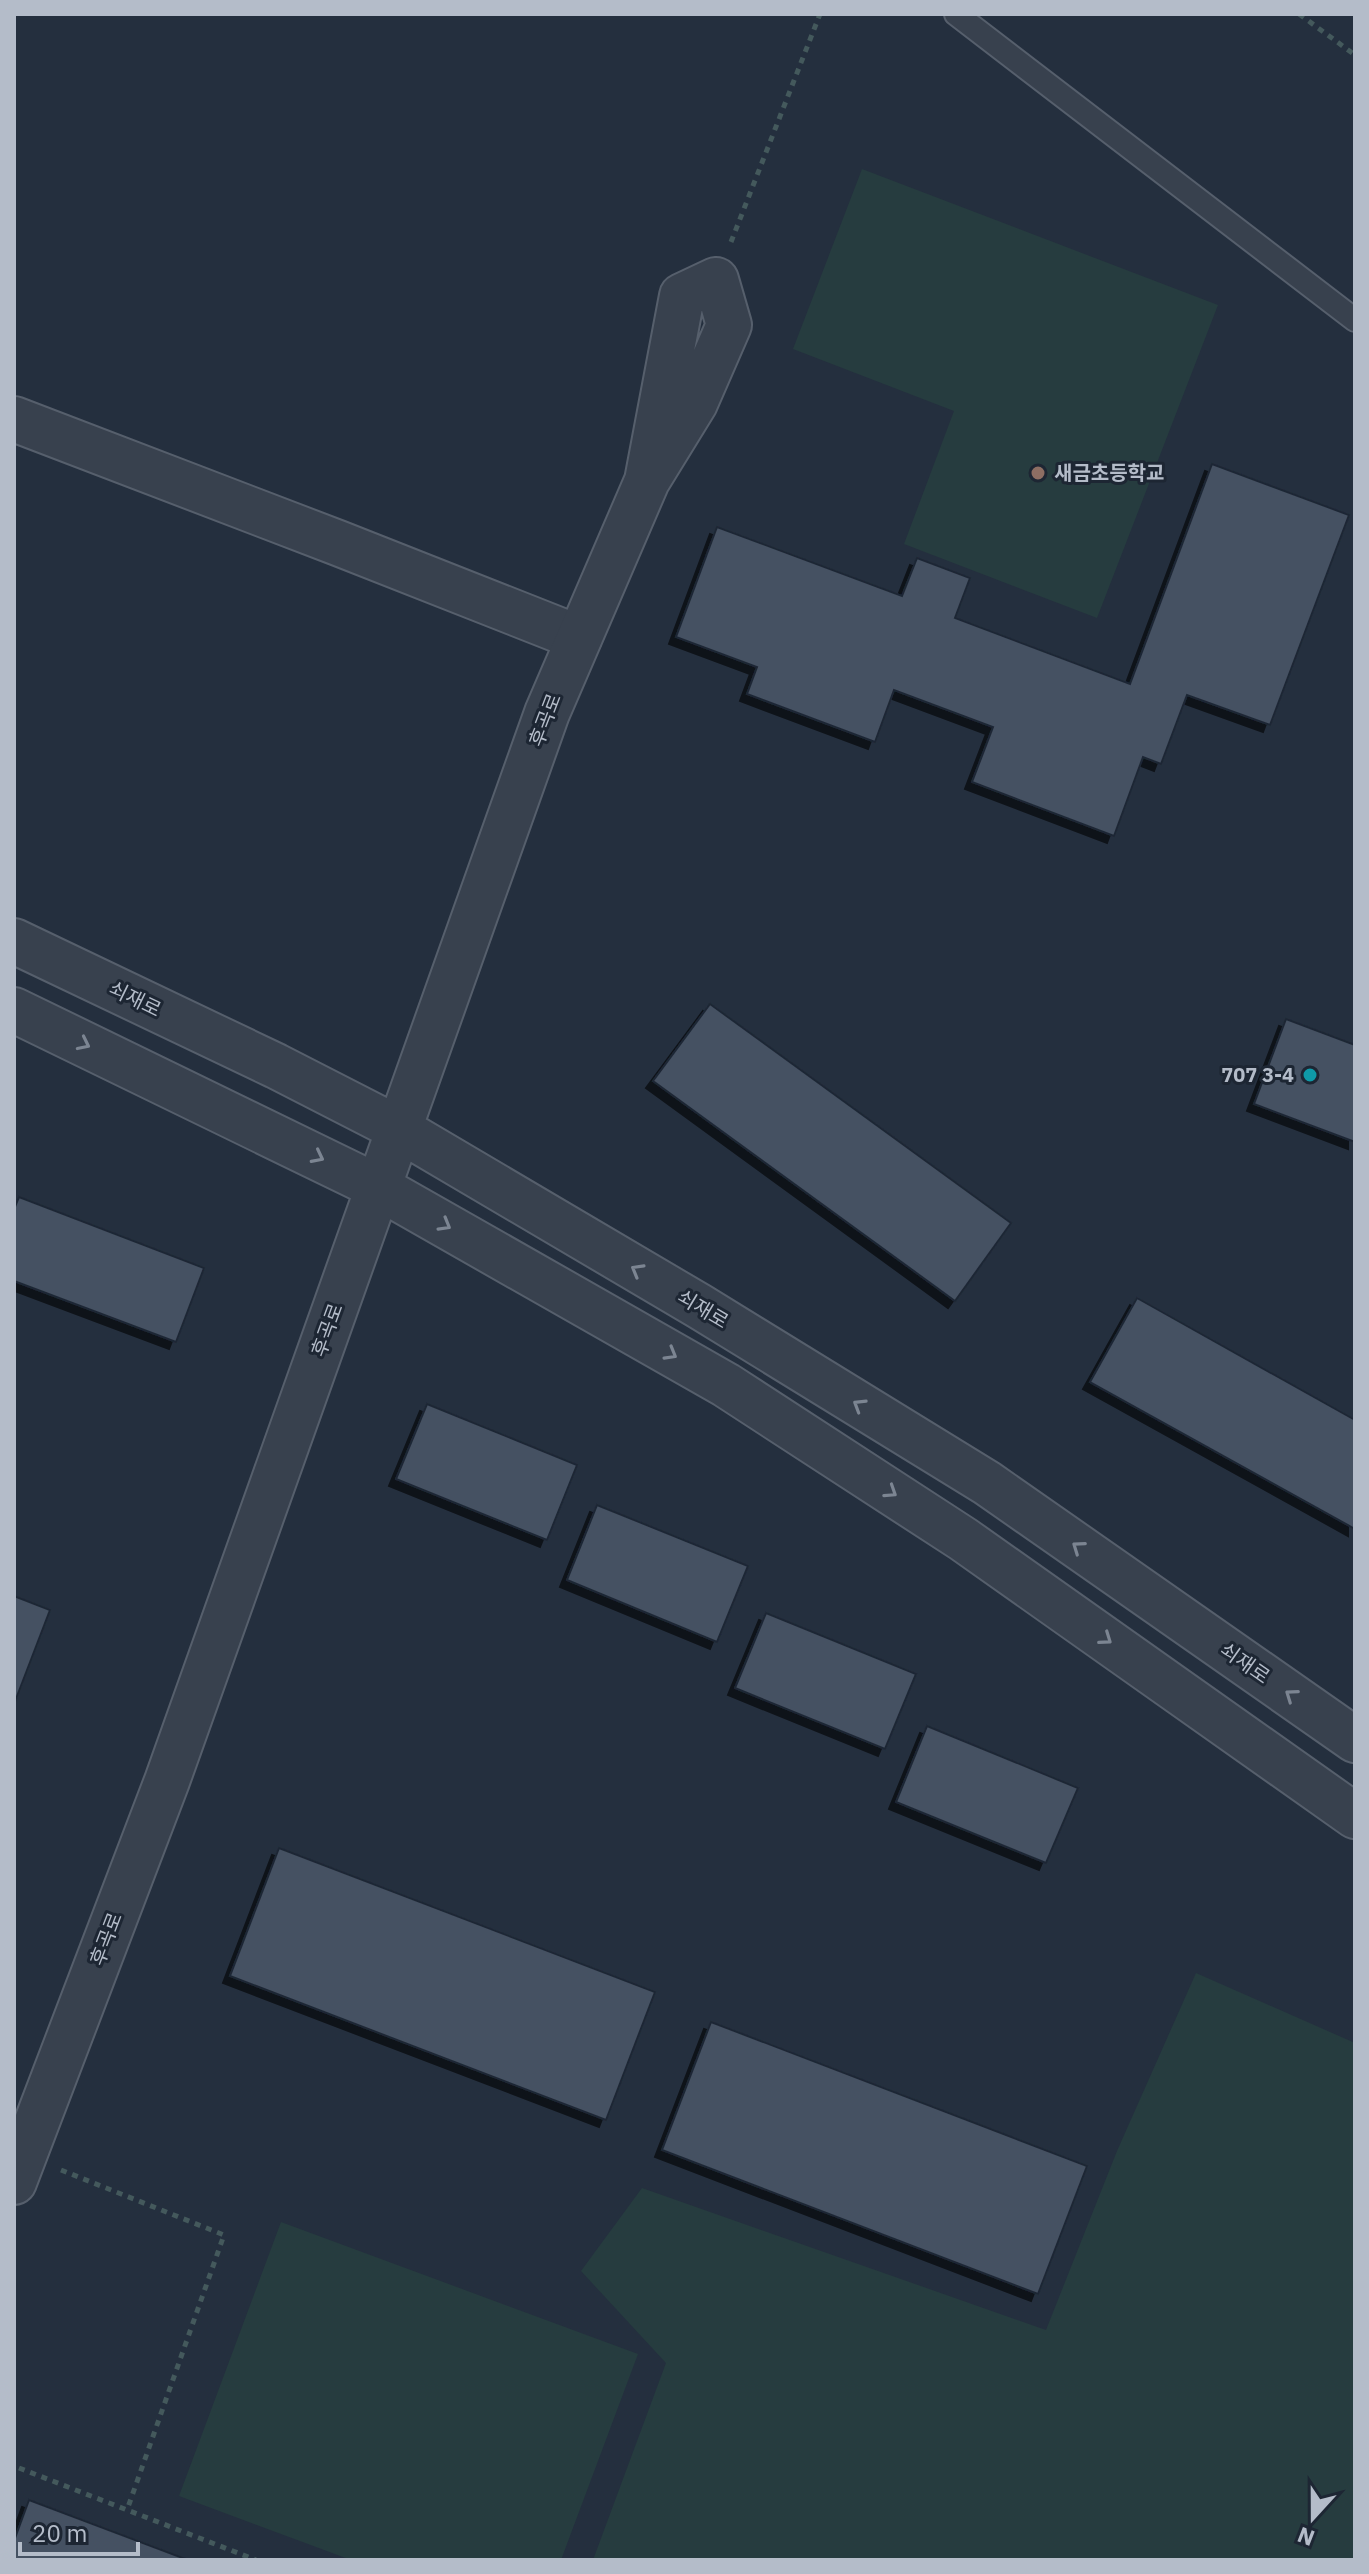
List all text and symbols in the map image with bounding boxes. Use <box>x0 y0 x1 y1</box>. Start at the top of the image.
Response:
place label: 새금초등학교 <box>1054 459 1164 486</box>
marker: 새금초등학교 <box>1029 464 1047 482</box>
street label: 후곡로 <box>522 689 567 750</box>
street label: 쇠재로 <box>104 974 166 1023</box>
one-way arrow <box>76 1034 91 1050</box>
place label: 707 3-4 <box>1221 1061 1294 1088</box>
marker: 707 3-4 <box>1301 1066 1319 1084</box>
one-way arrow <box>310 1147 325 1163</box>
one-way arrow <box>437 1215 451 1231</box>
one-way arrow <box>631 1264 646 1280</box>
street label: 쇠재로 <box>673 1283 734 1334</box>
street label: 후곡로 <box>304 1299 349 1360</box>
one-way arrow <box>663 1344 677 1360</box>
one-way arrow <box>854 1400 868 1415</box>
one-way arrow <box>883 1483 897 1498</box>
one-way arrow <box>1072 1542 1086 1557</box>
one-way arrow <box>1097 1630 1111 1644</box>
street label: 쇠재로 <box>1215 1636 1276 1689</box>
one-way arrow <box>1285 1690 1299 1705</box>
street label: 후곡로 <box>83 1908 128 1969</box>
north arrow <box>1273 2478 1353 2558</box>
scale bar <box>20 2506 138 2556</box>
text: 20 m <box>32 2517 87 2549</box>
text: N <box>1293 2521 1318 2554</box>

